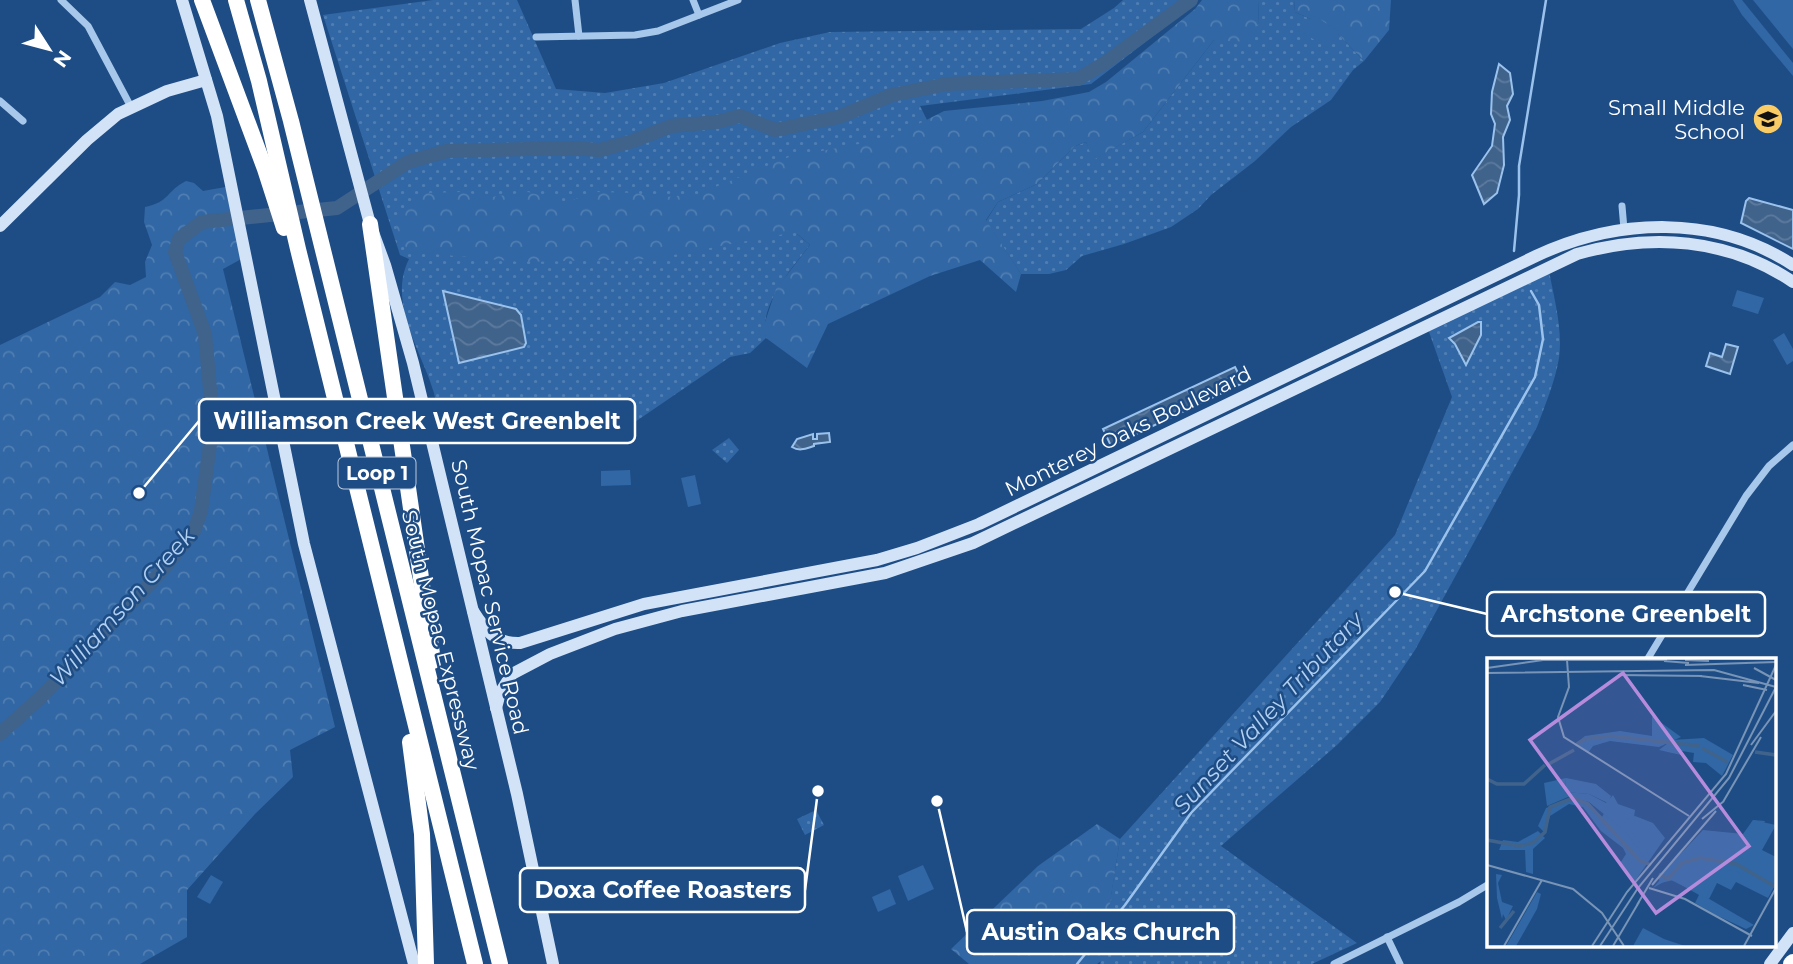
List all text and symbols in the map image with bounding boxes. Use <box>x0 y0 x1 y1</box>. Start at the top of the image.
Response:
north arrow <box>14 14 84 84</box>
text: N <box>49 46 76 72</box>
place label: Small Middle School <box>1608 95 1745 144</box>
school or university icon: Small Middle School <box>1751 102 1785 136</box>
street label: Monterey Oaks Boulevard <box>1001 360 1255 502</box>
callout: Williamson Creek West Greenbelt <box>199 399 635 443</box>
text: Williamson Creek West Greenbelt <box>213 407 621 435</box>
street label: South Mopac Service Road <box>446 457 534 737</box>
road number: Loop 1 <box>338 458 416 488</box>
street label: South Mopac Expressway <box>397 507 486 773</box>
water label: Williamson Creek <box>43 521 201 692</box>
callout: Archstone Greenbelt <box>1487 592 1765 636</box>
text: Archstone Greenbelt <box>1500 600 1751 628</box>
water label: Sunset Valley Tributary <box>1167 605 1370 820</box>
inset map <box>1487 658 1776 946</box>
callout: Doxa Coffee Roasters <box>520 868 805 912</box>
text: Doxa Coffee Roasters <box>535 876 791 904</box>
callout: Austin Oaks Church <box>967 910 1234 954</box>
text: Austin Oaks Church <box>980 918 1221 946</box>

